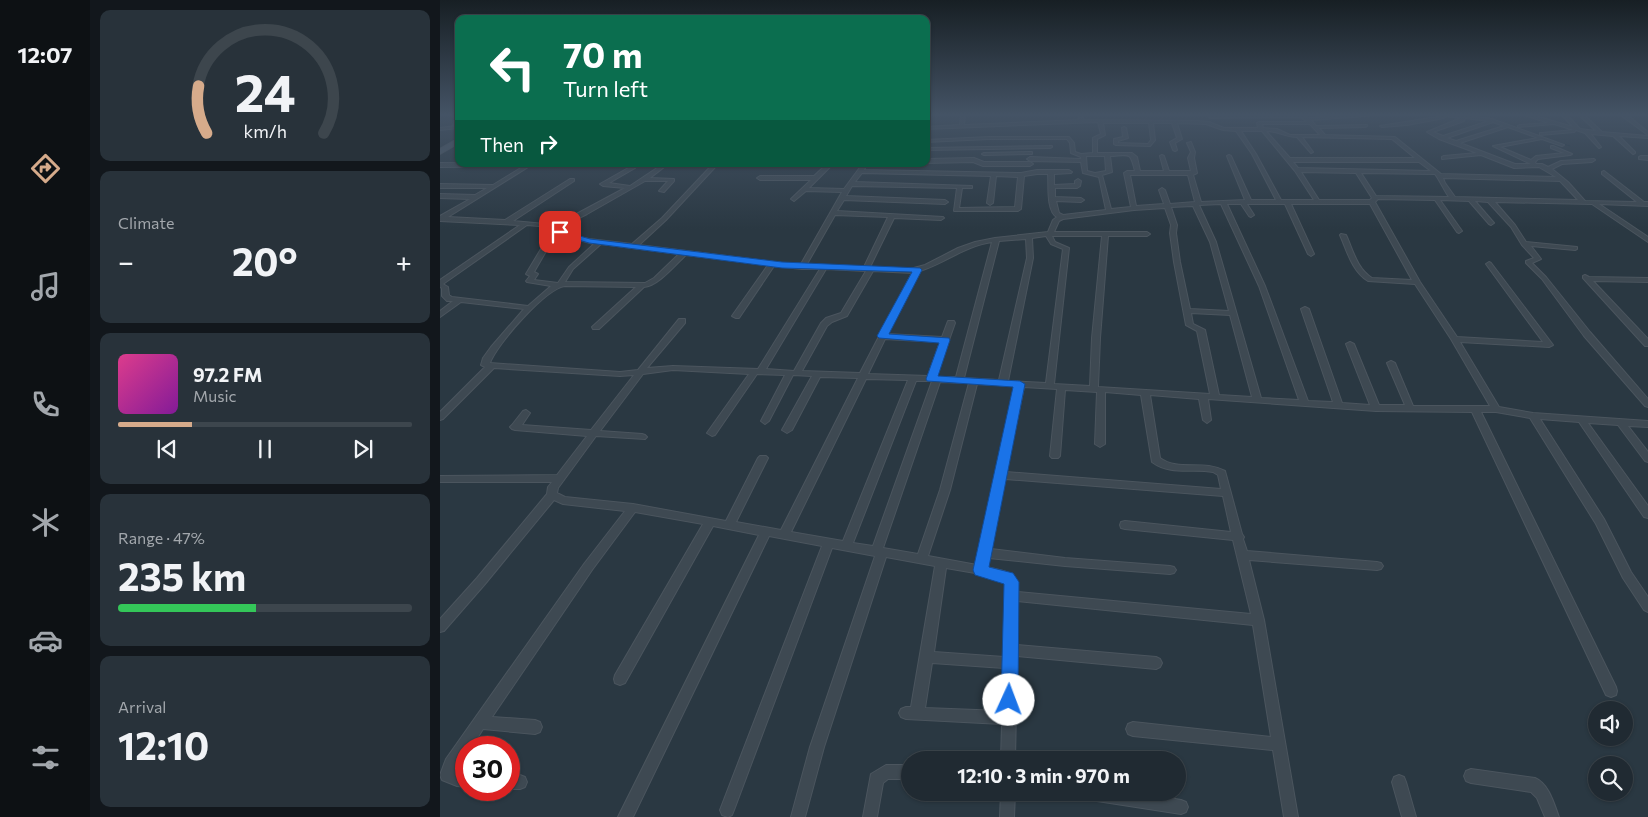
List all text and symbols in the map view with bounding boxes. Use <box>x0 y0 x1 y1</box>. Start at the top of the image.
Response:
text: 70 m <box>563 32 643 75</box>
icon: left <box>480 35 545 100</box>
text: 12:07 <box>18 41 72 68</box>
text: 24 <box>235 59 295 123</box>
text: Turn left <box>563 75 648 102</box>
text: km/h <box>243 120 287 142</box>
icon: right <box>534 130 562 158</box>
text: Then <box>480 133 524 156</box>
icon: directions <box>28 151 63 186</box>
pin <box>539 211 581 253</box>
text: Climate <box>118 213 174 232</box>
icon: arrive <box>546 218 574 246</box>
text: 20° <box>232 237 298 284</box>
text: − <box>118 244 134 278</box>
text: + <box>396 244 412 278</box>
icon: music <box>28 269 63 304</box>
text: 97.2 FM <box>193 363 262 386</box>
text: Music <box>193 386 237 405</box>
icon: phone <box>28 387 63 422</box>
icon: previous <box>153 435 181 463</box>
icon: pause <box>251 435 279 463</box>
icon: next <box>349 435 377 463</box>
icon: climate <box>28 505 63 540</box>
text: Range · 47% <box>118 528 205 547</box>
text: 235 km <box>118 552 246 599</box>
icon: car <box>28 623 63 658</box>
position arrow <box>982 673 1034 725</box>
text: Arrival <box>118 697 166 716</box>
map controls <box>1588 701 1633 801</box>
button: sound <box>1588 701 1633 746</box>
text: 12:10 <box>118 721 209 768</box>
speed limit sign: 30 <box>455 736 520 801</box>
icon: filters <box>28 740 63 775</box>
button: search <box>1588 756 1633 801</box>
text: 12:10 · 3 min · 970 m <box>957 764 1130 787</box>

